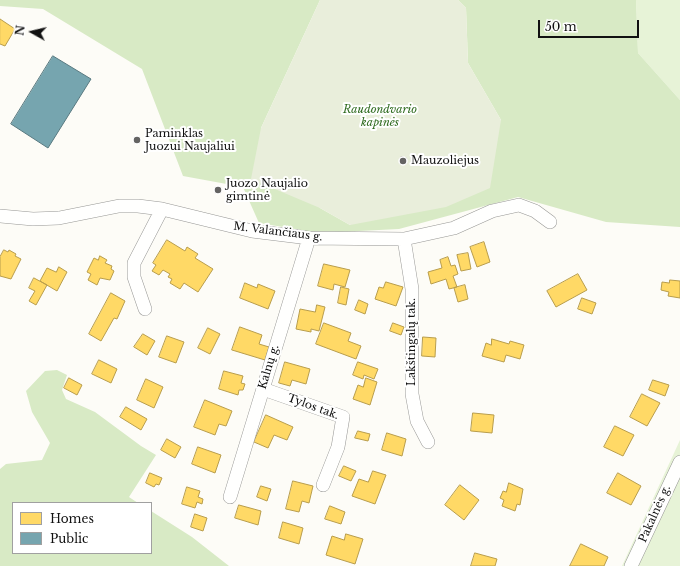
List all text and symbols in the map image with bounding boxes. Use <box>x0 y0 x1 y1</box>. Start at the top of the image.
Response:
north arrow <box>12 12 52 52</box>
scale bar <box>540 12 641 38</box>
text: 50 m <box>545 19 577 34</box>
text: N <box>12 24 28 36</box>
park label: Raudondvario kapinės <box>343 103 417 129</box>
place label: Paminklas Juozui Naujaliui <box>145 127 235 153</box>
marker: Paminklas Juozui Naujaliui <box>132 135 142 145</box>
place label: Mauzoliejus <box>411 154 479 168</box>
marker: Mauzoliejus <box>398 156 408 166</box>
place label: Juozo Naujalio gimtinė <box>226 177 308 203</box>
marker: Juozo Naujalio gimtinė <box>213 185 223 195</box>
street label: M. Valančiaus g. <box>233 220 323 244</box>
street label: Lakštingalų tak. <box>405 298 419 386</box>
street label: Kalnų g. <box>256 343 282 391</box>
street label: Tylos tak. <box>285 392 341 422</box>
street label: Pakalnės g. <box>636 483 674 545</box>
legend <box>12 502 152 554</box>
text: Homes <box>50 511 94 526</box>
text: Public <box>50 531 89 546</box>

